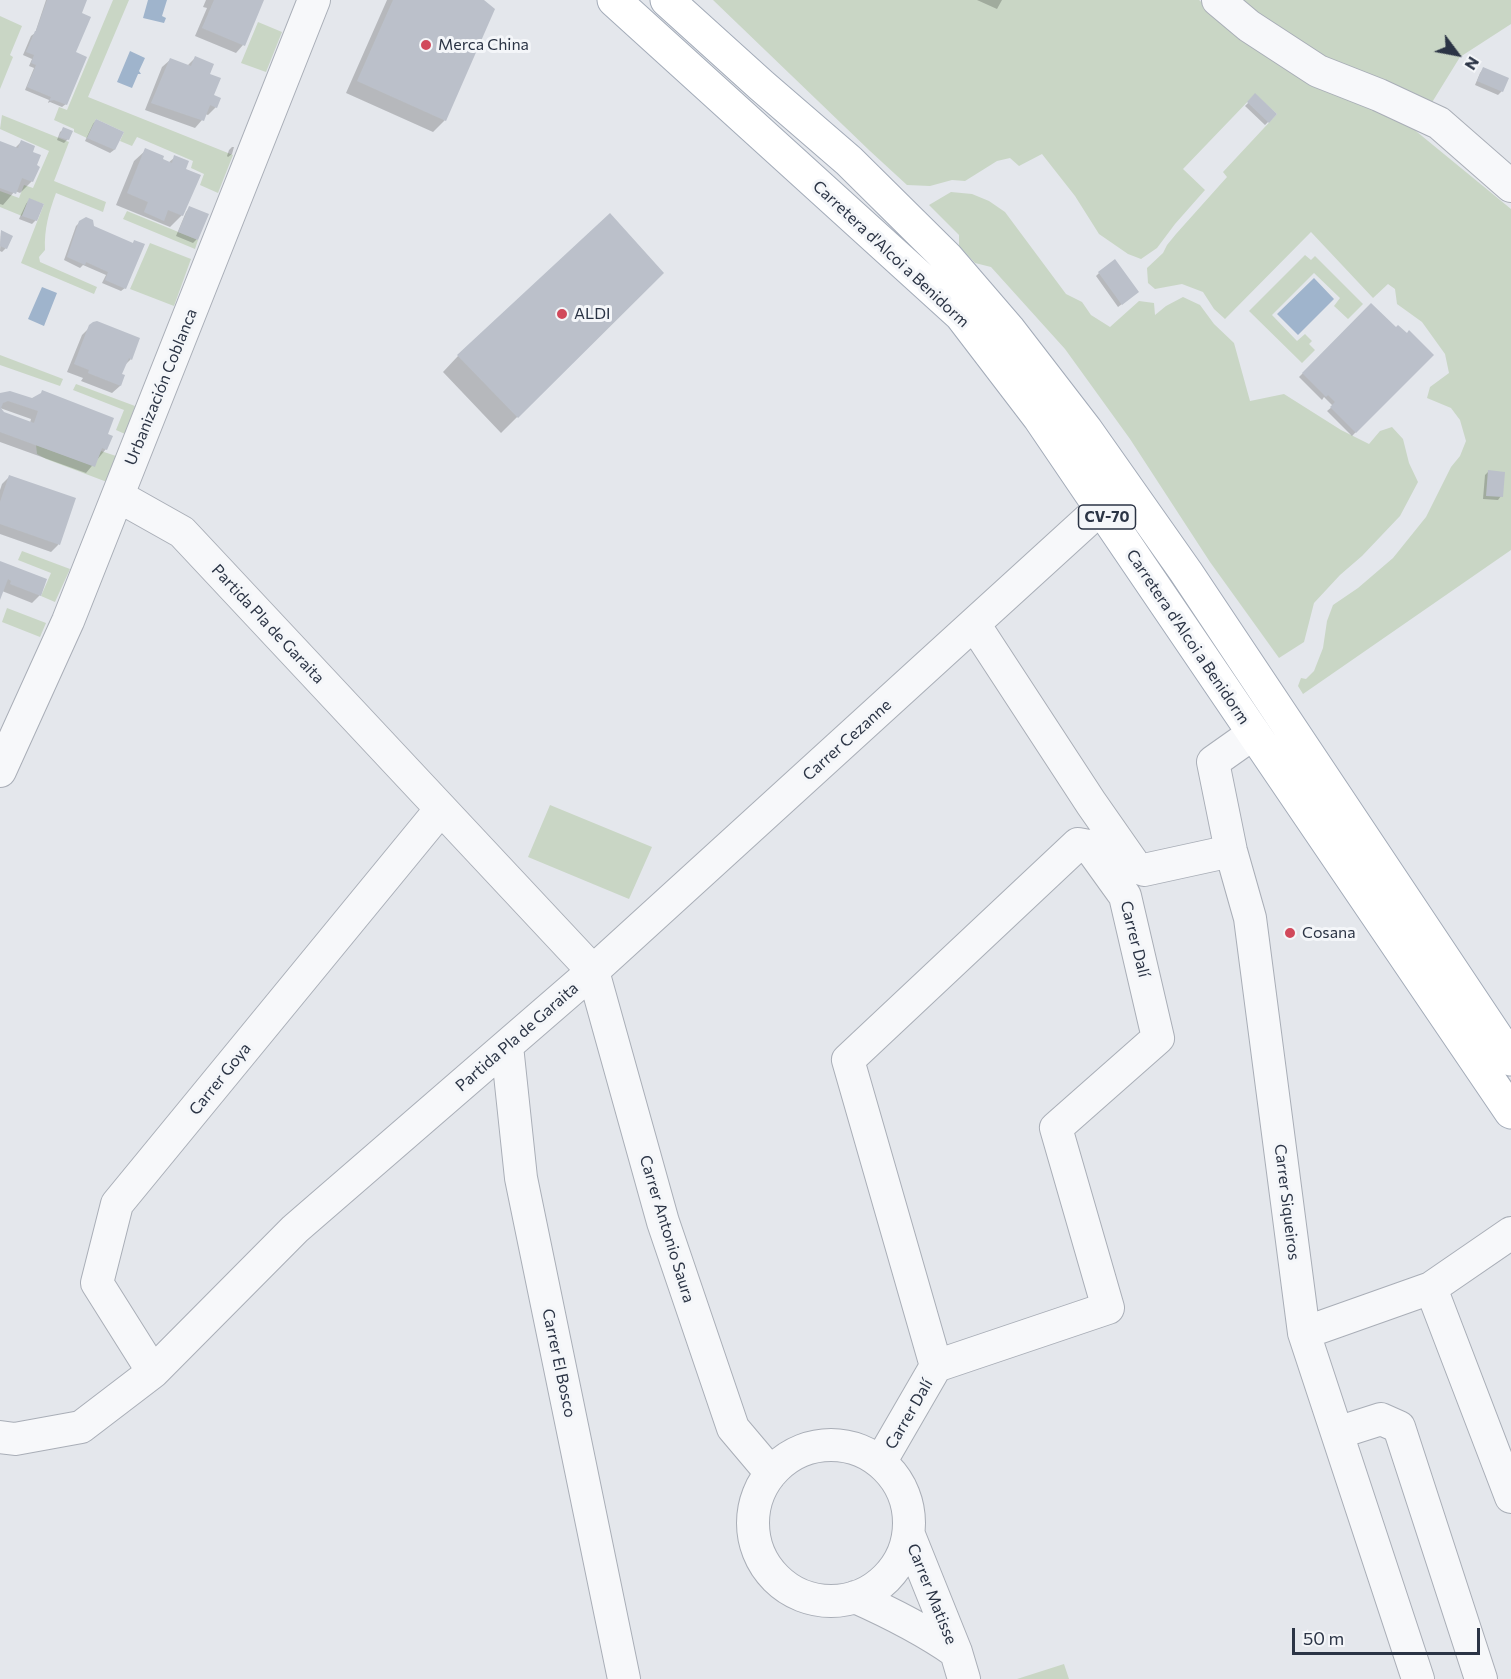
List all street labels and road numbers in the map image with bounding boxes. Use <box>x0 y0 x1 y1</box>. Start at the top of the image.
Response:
street label: Carretera d'Alcoi a Benidorm <box>809 177 973 331</box>
street label: Urbanización Coblanca <box>121 306 201 468</box>
road number: CV-70 <box>1078 505 1136 529</box>
street label: Carretera d'Alcoi a Benidorm <box>1122 546 1254 728</box>
street label: Partida Pla de Garaita <box>208 560 328 688</box>
street label: Carrer Cezanne <box>799 695 895 785</box>
street label: Carrer Dalí <box>1116 899 1154 979</box>
street label: Partida Pla de Garaita <box>452 979 582 1095</box>
street label: Carrer Goya <box>185 1039 255 1119</box>
street label: Carrer Siqueiros <box>1270 1143 1304 1261</box>
street label: Carrer Antonio Saura <box>635 1153 699 1305</box>
street label: Carrer El Bosco <box>538 1307 580 1419</box>
street label: Carrer Dalí <box>881 1375 937 1453</box>
street label: Carrer Matisse <box>903 1541 961 1647</box>

